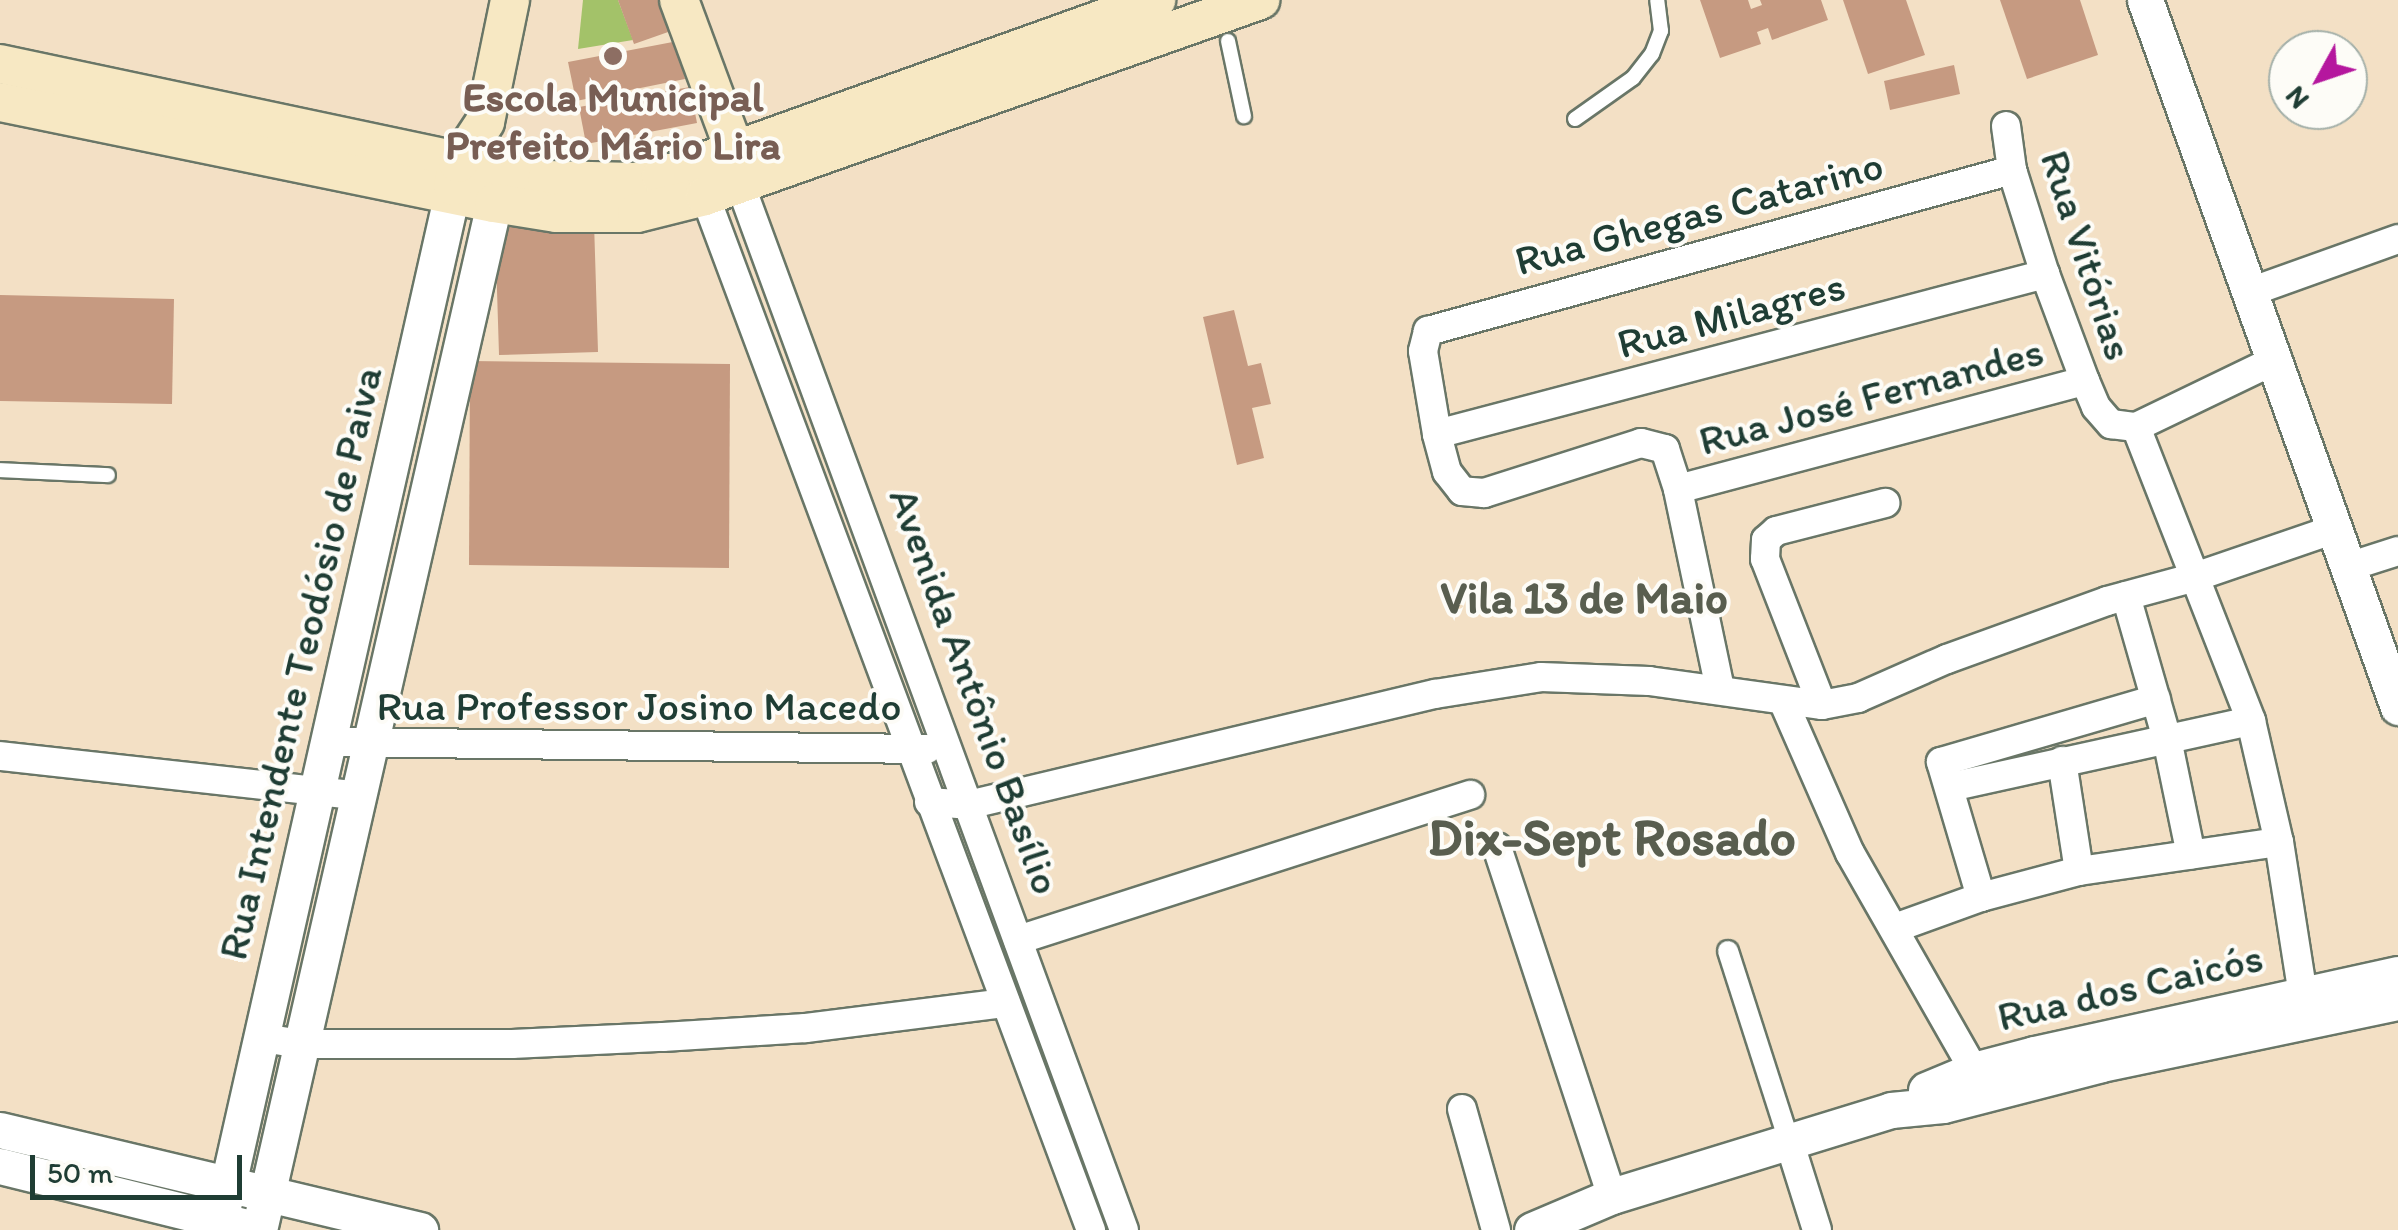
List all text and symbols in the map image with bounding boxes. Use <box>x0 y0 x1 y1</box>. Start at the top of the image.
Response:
north arrow <box>2268 30 2368 130</box>
marker: Escola Municipal Prefeito Mário Lira <box>602 45 624 67</box>
place label: Escola Municipal Prefeito Mário Lira <box>445 72 781 170</box>
text: N <box>2277 80 2316 116</box>
street label: Rua Ghegas Catarino <box>1510 140 1888 286</box>
street label: Rua Vitórias <box>2029 143 2145 367</box>
street label: Rua Milagres <box>1612 261 1850 369</box>
street label: Rua José Fernandes <box>1694 326 2048 466</box>
street label: Rua Intendente Teodósio de Paiva <box>208 363 392 963</box>
street label: Avenida Antônio Basílio <box>878 481 1072 901</box>
district label: Vila 13 de Maio <box>1440 571 1728 625</box>
street label: Rua Professor Josino Macedo <box>377 681 901 731</box>
district label: Dix-Sept Rosado <box>1429 807 1795 869</box>
street label: Rua dos Caicós <box>1992 932 2268 1042</box>
scale bar <box>35 1135 248 1197</box>
text: 50 m <box>47 1154 113 1191</box>

